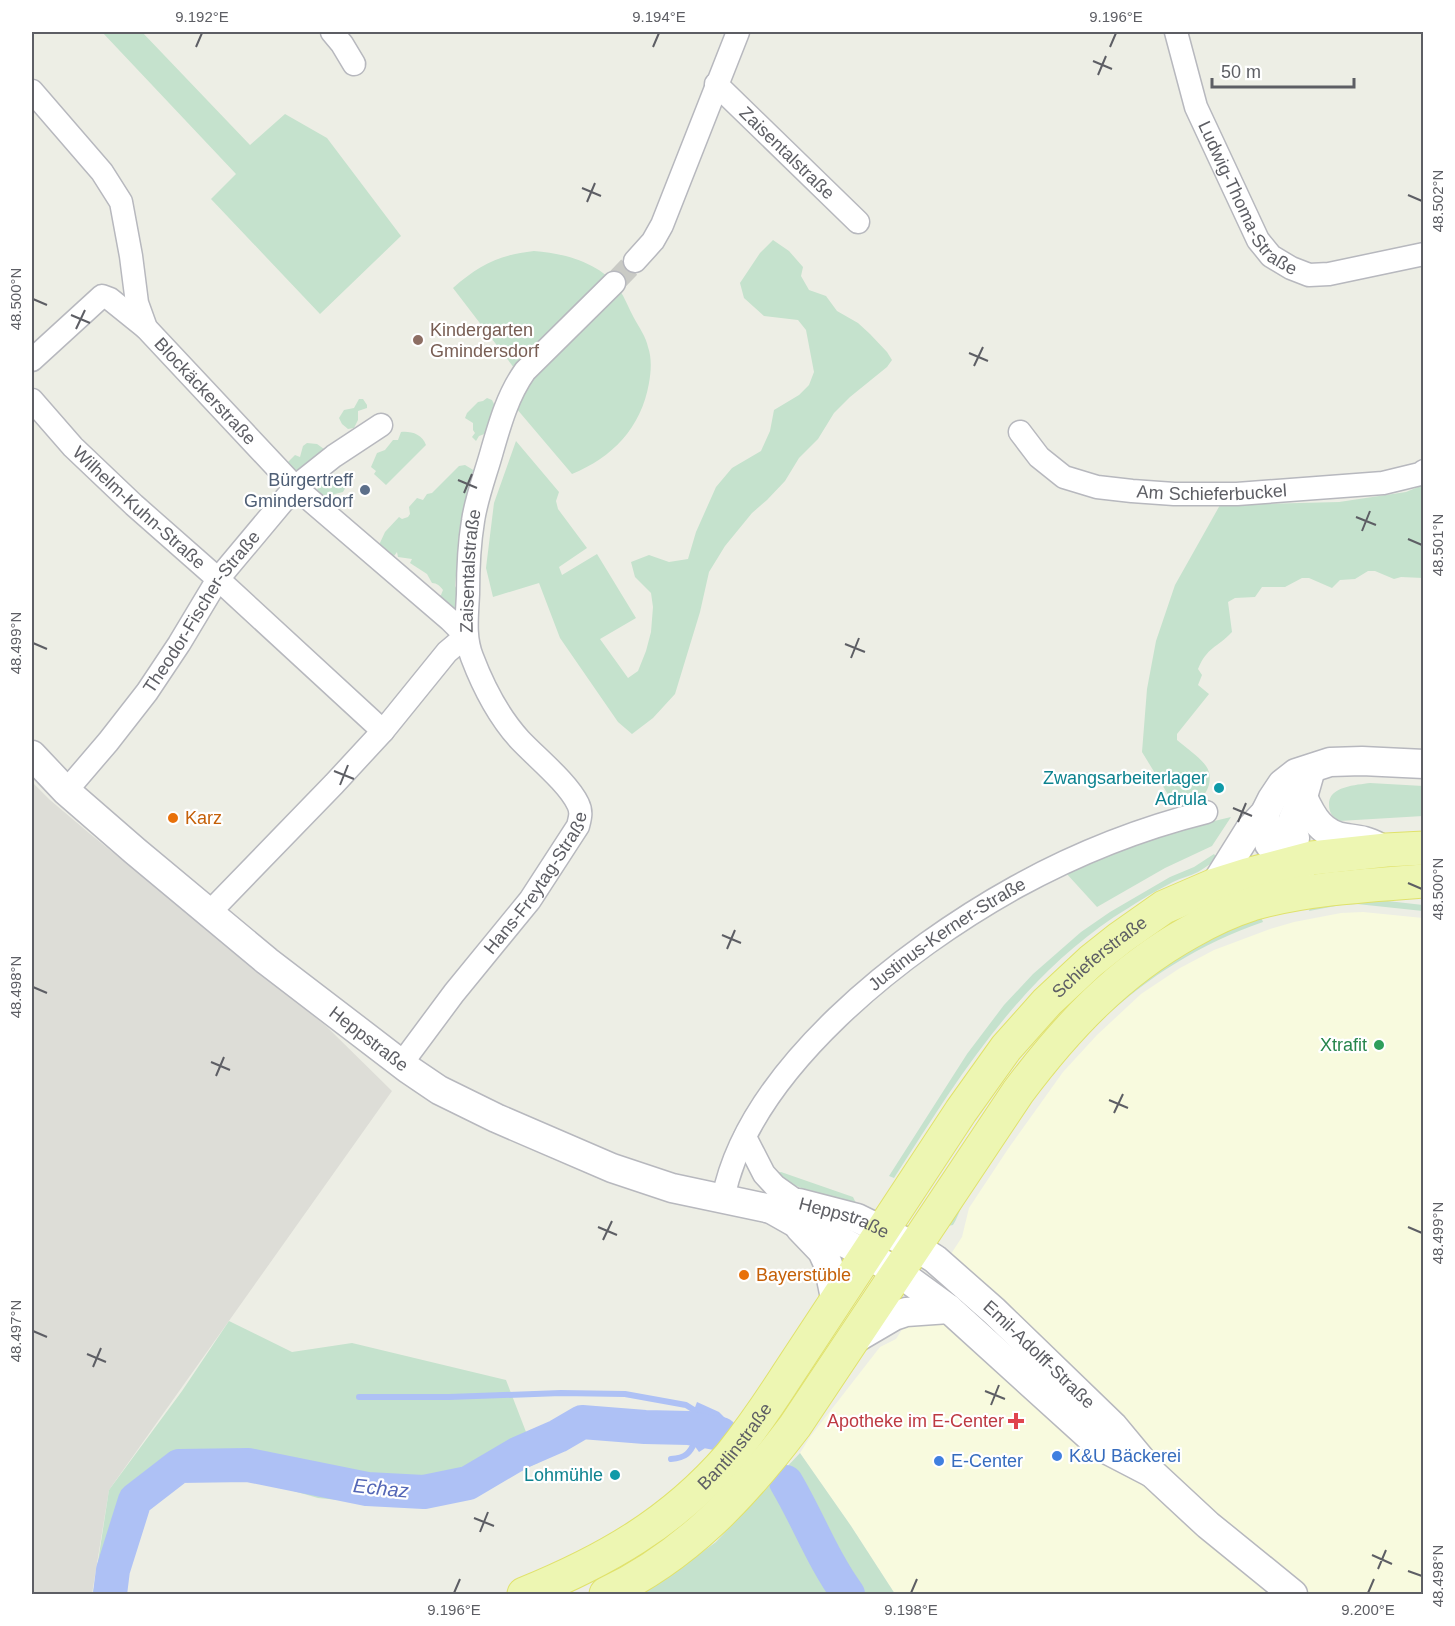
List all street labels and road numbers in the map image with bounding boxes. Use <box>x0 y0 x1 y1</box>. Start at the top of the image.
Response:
street label: Zaisentalstraße <box>736 103 838 203</box>
street label: Ludwig-Thoma-Straße <box>1194 118 1300 279</box>
street label: Blockäckerstraße <box>150 334 260 449</box>
street label: Wilhelm-Kuhn-Straße <box>69 442 209 573</box>
street label: Am Schieferbuckel <box>1136 480 1287 504</box>
street label: Zaisentalstraße <box>457 508 485 633</box>
street label: Theodor-Fischer-Straße <box>139 527 264 697</box>
street label: Hans-Freytag-Straße <box>480 811 591 958</box>
street label: Justinus-Kerner-Straße <box>864 874 1029 995</box>
street label: Schieferstraße <box>1048 912 1151 1002</box>
street label: Heppstraße <box>325 1002 412 1076</box>
street label: Heppstraße <box>797 1193 892 1242</box>
street label: Emil-Adolff-Straße <box>979 1296 1099 1413</box>
street label: Bantlinstraße <box>694 1399 776 1494</box>

